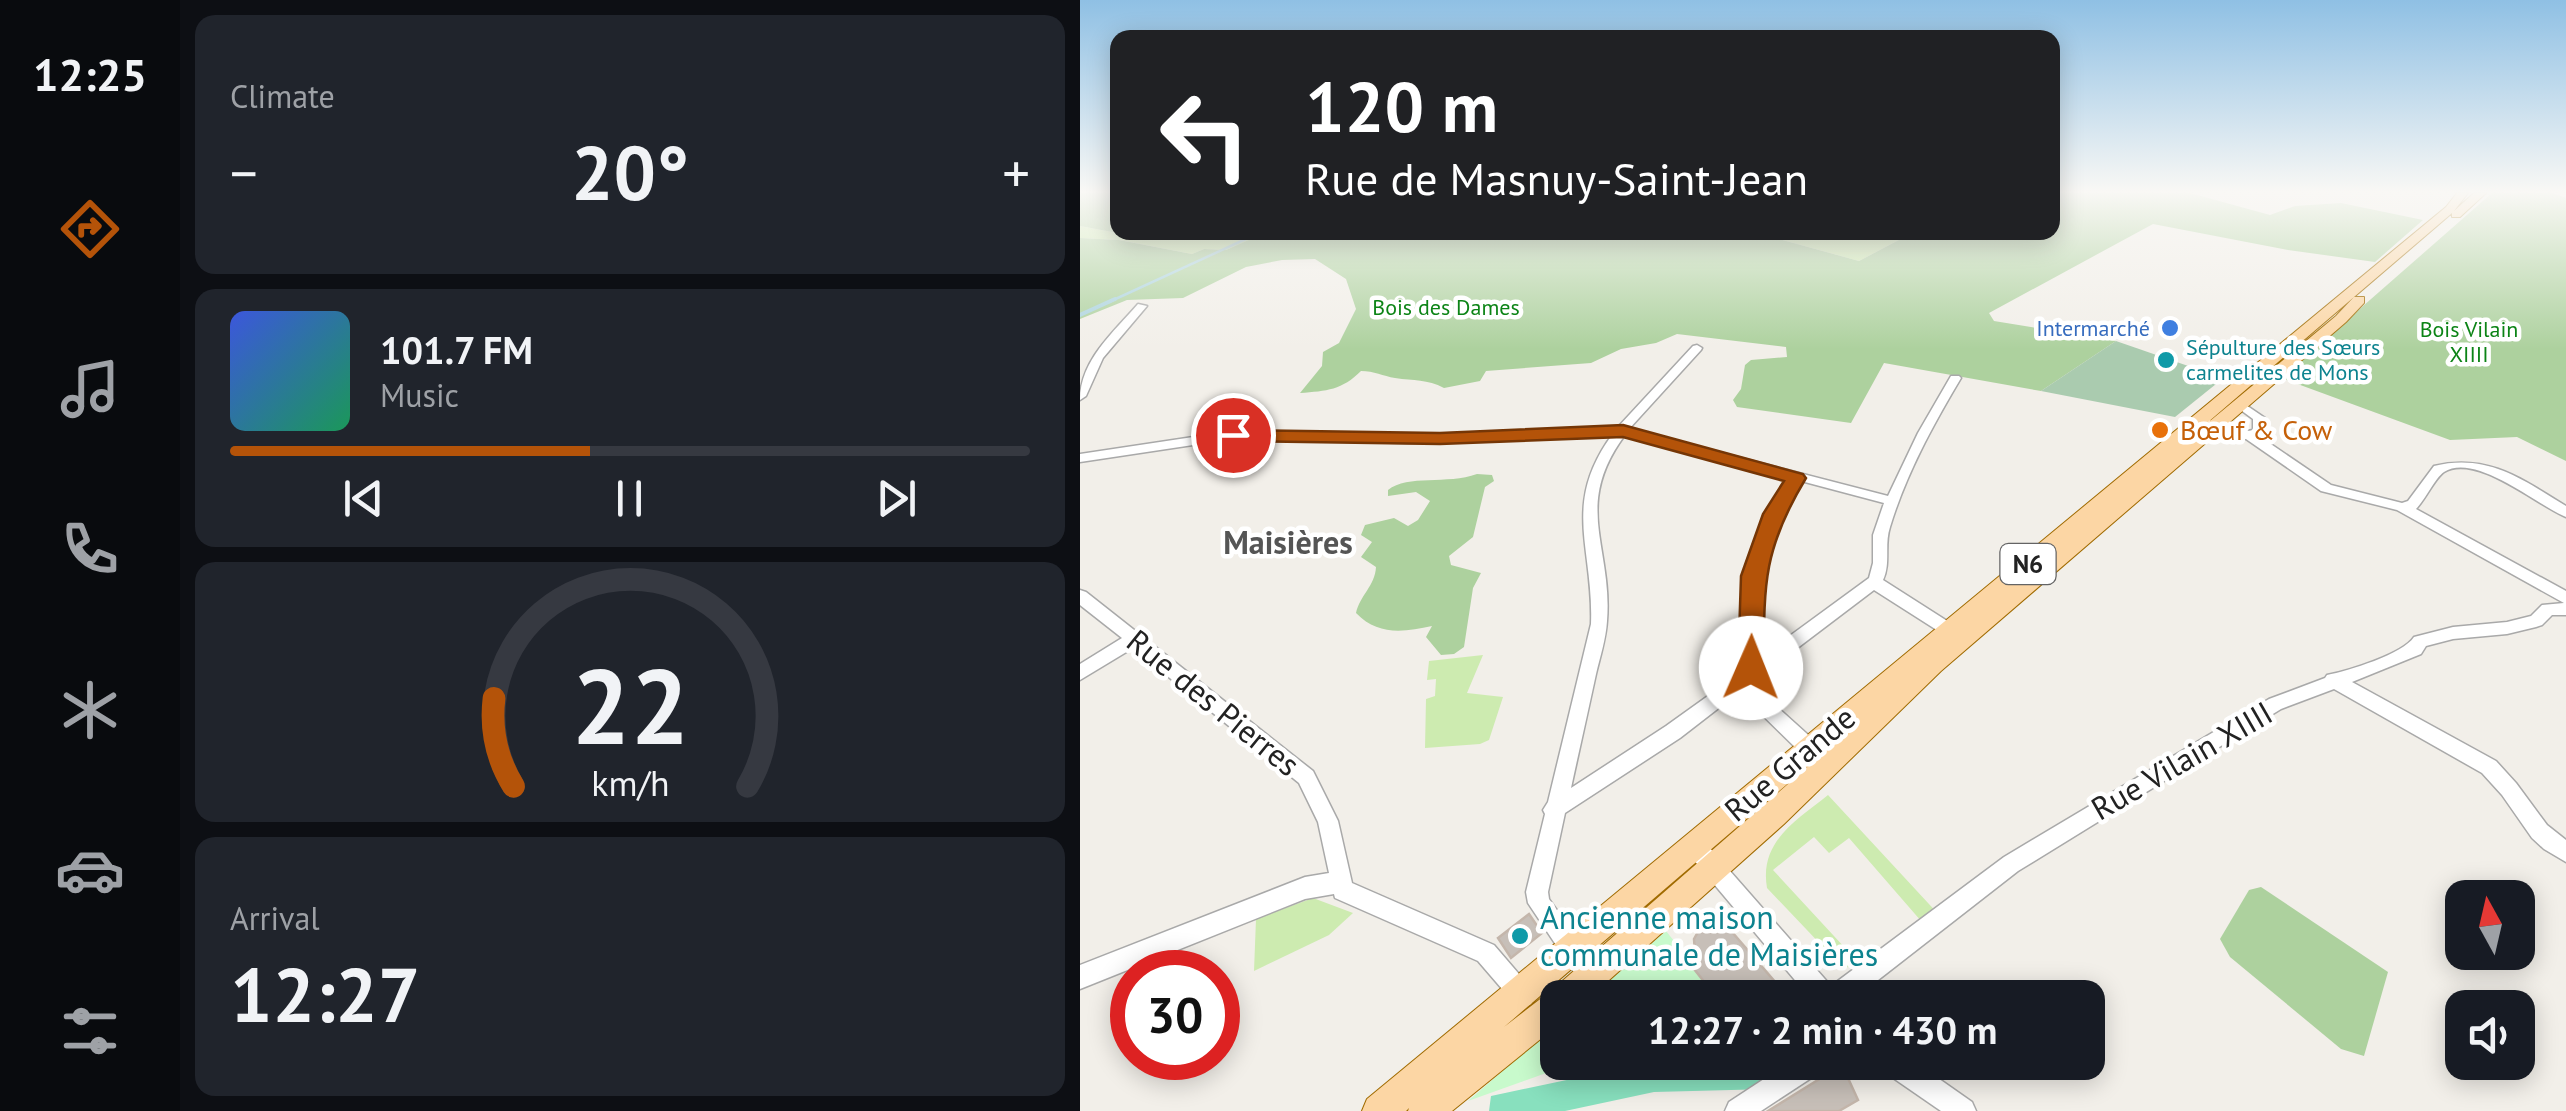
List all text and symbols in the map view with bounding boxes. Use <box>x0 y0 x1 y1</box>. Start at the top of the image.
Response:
text: 12:25 <box>33 45 147 103</box>
text: 120 m <box>1305 61 1498 151</box>
icon: left <box>1140 70 1270 200</box>
text: Climate <box>230 75 335 117</box>
text: 20° <box>571 124 689 221</box>
text: − <box>230 137 258 208</box>
text: + <box>1002 137 1030 208</box>
text: Rue de Masnuy-Saint-Jean <box>1305 149 1808 207</box>
icon: directions <box>55 194 125 264</box>
park label: Bois des Dames <box>1372 293 1520 321</box>
place label: Intermarché <box>2036 314 2150 342</box>
park label: Bois Vilain XIIII <box>2420 315 2518 368</box>
marker: Intermarché <box>2159 317 2181 339</box>
text: 101.7 FM <box>380 325 533 374</box>
place label: Sépulture des Sœurs carmelites de Mons <box>2186 333 2380 386</box>
marker: Sépulture des Sœurs carmelites de Mons <box>2155 349 2177 371</box>
icon: music <box>55 354 125 424</box>
text: Music <box>380 374 459 416</box>
pin <box>1191 393 1276 478</box>
icon: arrive <box>1206 408 1261 463</box>
place label: Bœuf & Cow <box>2180 411 2333 448</box>
marker: Bœuf & Cow <box>2149 419 2171 441</box>
icon: previous <box>336 471 391 526</box>
icon: pause <box>602 471 657 526</box>
icon: next <box>869 471 924 526</box>
icon: phone <box>55 514 125 584</box>
district label: Maisières <box>1223 521 1353 563</box>
road number: N6 <box>2000 544 2056 584</box>
position arrow <box>1699 616 1803 720</box>
street label: Rue des Pierres <box>1119 620 1309 785</box>
text: 22 <box>571 638 689 773</box>
icon: climate <box>55 675 125 745</box>
street label: Rue Vilain XIIII <box>2083 691 2280 829</box>
street label: Rue Grande <box>1715 696 1863 830</box>
text: km/h <box>591 760 669 806</box>
icon: car <box>55 835 125 905</box>
north arrow <box>2445 880 2535 970</box>
map controls <box>2445 880 2535 1080</box>
place label: Ancienne maison communale de Maisières <box>1540 896 1878 975</box>
text: Arrival <box>230 897 320 939</box>
marker: Ancienne maison communale de Maisières <box>1509 925 1531 947</box>
text: 12:27 <box>230 946 420 1043</box>
speed limit sign: 30 <box>1110 950 1240 1080</box>
button: sound <box>2445 990 2535 1080</box>
icon: filters <box>55 996 125 1066</box>
text: 12:27 · 2 min · 430 m <box>1648 1005 1997 1054</box>

